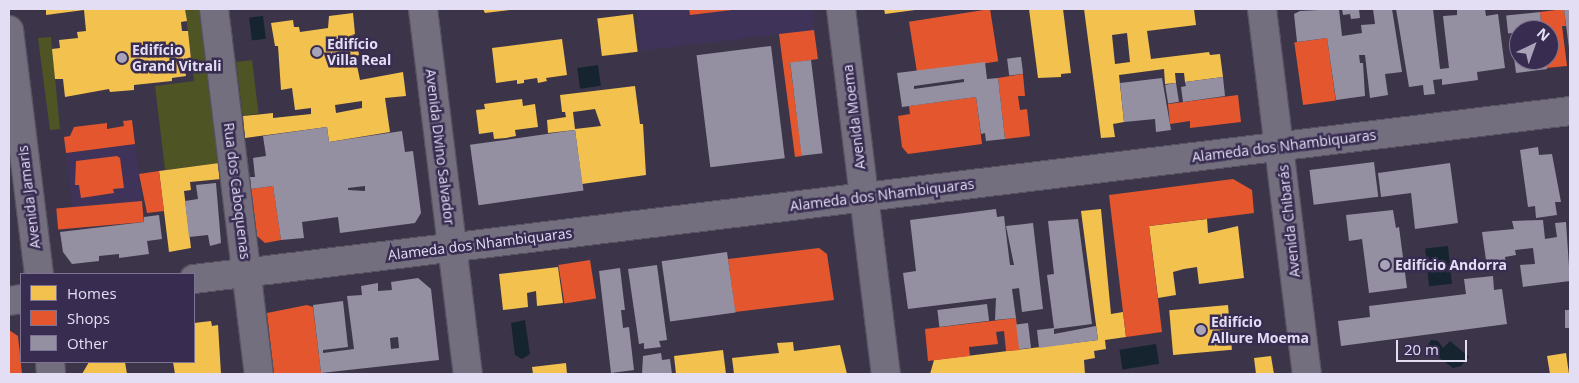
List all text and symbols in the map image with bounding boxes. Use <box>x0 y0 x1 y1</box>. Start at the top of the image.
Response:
north arrow <box>1509 20 1559 70</box>
text: N <box>1533 23 1554 45</box>
place label: Edifício Villa Real <box>327 36 391 68</box>
place label: Edifício Grand Vitrali <box>132 42 221 74</box>
marker: Edifício Villa Real <box>311 46 323 58</box>
marker: Edifício Grand Vitrali <box>116 52 128 64</box>
street label: Avenida Moema <box>839 64 869 170</box>
street label: Avenida Divino Salvador <box>422 68 458 226</box>
street label: Rua dos Caboquenas <box>220 122 254 260</box>
street label: Alameda dos Nhambiquaras <box>1191 126 1377 166</box>
street label: Avenida Jamaris <box>14 144 44 250</box>
street label: Avenida Chibarás <box>1275 164 1303 278</box>
street label: Alameda dos Nhambiquaras <box>789 175 975 215</box>
street label: Alameda dos Nhambiquaras <box>387 224 573 264</box>
place label: Edifício Andorra <box>1395 257 1507 273</box>
marker: Edifício Andorra <box>1379 259 1391 271</box>
legend <box>20 273 195 363</box>
text: Homes <box>67 283 117 303</box>
text: Shops <box>67 308 110 328</box>
place label: Edifício Allure Moema <box>1211 314 1309 347</box>
marker: Edifício Allure Moema <box>1195 324 1207 336</box>
scale bar <box>1399 330 1470 362</box>
text: Other <box>67 333 108 353</box>
text: 20 m <box>1404 339 1439 359</box>

